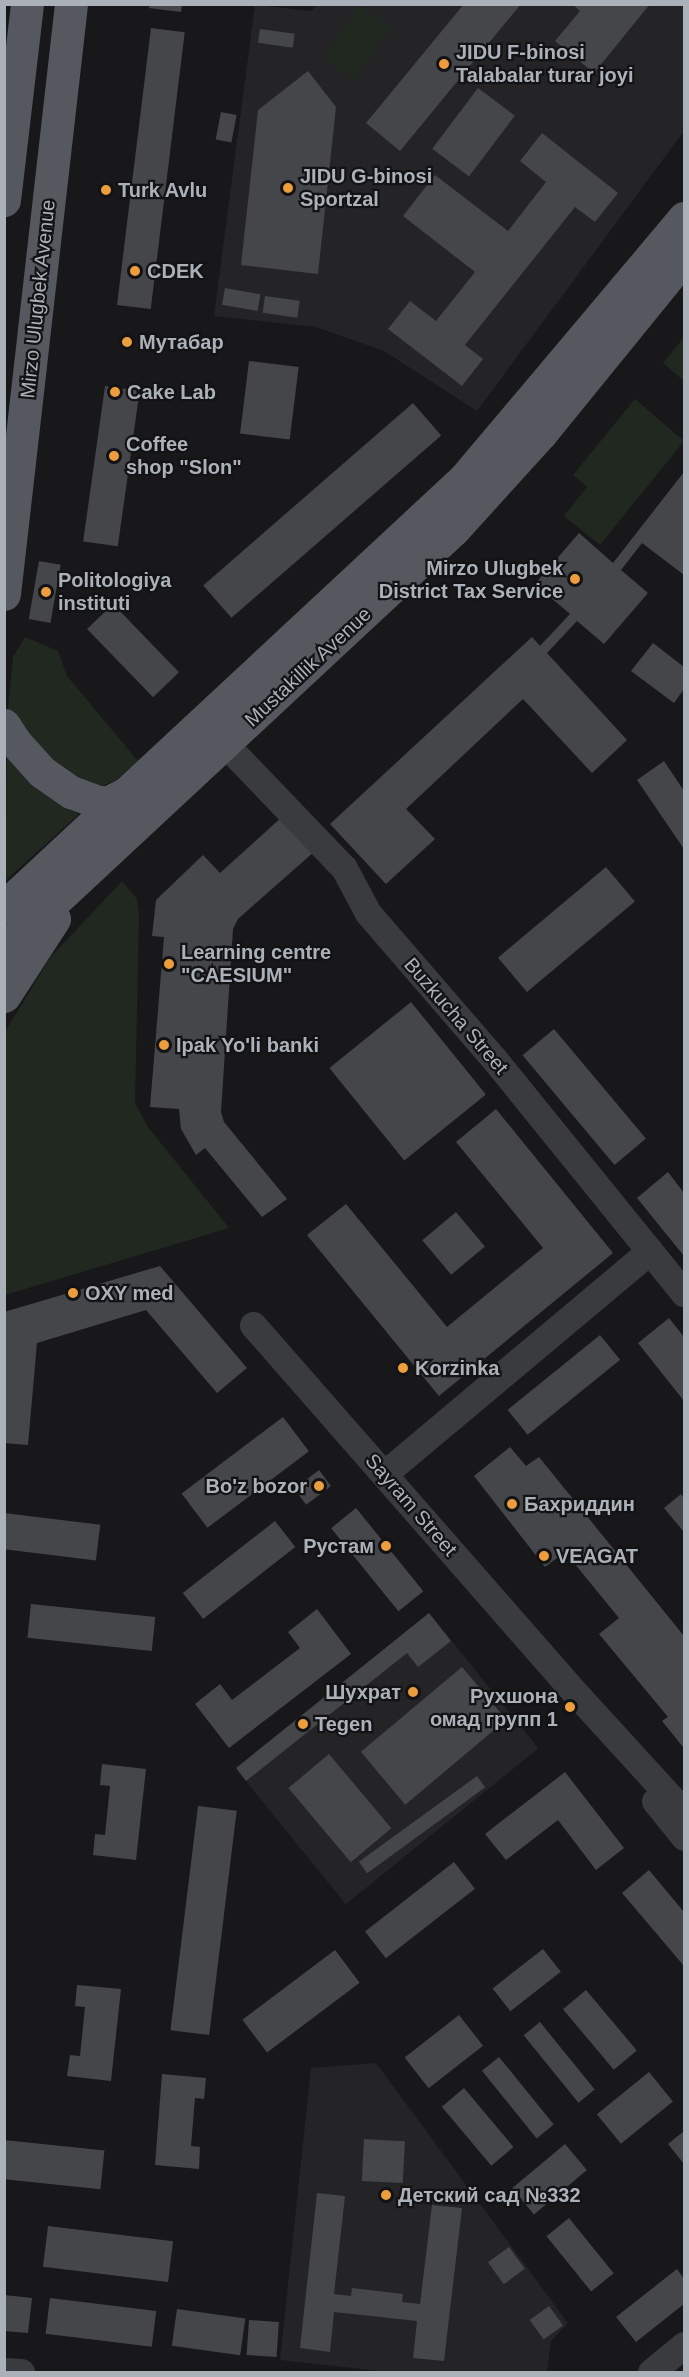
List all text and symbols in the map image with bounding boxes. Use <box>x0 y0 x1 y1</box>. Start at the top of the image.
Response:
place label: JIDU F-binosi Talabalar turar joyi <box>456 40 633 87</box>
marker: JIDU F-binosi Talabalar turar joyi <box>437 57 451 71</box>
place label: JIDU G-binosi Sportzal <box>300 164 432 211</box>
place label: Turk Avlu <box>118 178 208 202</box>
marker: JIDU G-binosi Sportzal <box>281 181 295 195</box>
marker: Turk Avlu <box>99 183 113 197</box>
street label: Mirzo Ulugbek Avenue <box>16 198 60 400</box>
place label: CDEK <box>147 259 204 283</box>
marker: CDEK <box>128 264 142 278</box>
place label: Мутабар <box>139 330 224 354</box>
marker: Мутабар <box>120 335 134 349</box>
place label: Cake Lab <box>127 380 216 404</box>
marker: Cake Lab <box>108 385 122 399</box>
place label: Coffee shop "Slon" <box>126 432 242 479</box>
marker: Coffee shop "Slon" <box>107 449 121 463</box>
place label: Mirzo Ulugbek District Tax Service <box>379 556 563 603</box>
place label: Politologiya instituti <box>58 568 171 615</box>
marker: Mirzo Ulugbek District Tax Service <box>568 572 582 586</box>
marker: Politologiya instituti <box>39 585 53 599</box>
street label: Mustakillik Avenue <box>239 602 377 732</box>
place label: Learning centre "CAESIUM" <box>181 940 331 987</box>
street label: Buzkucha Street <box>399 953 513 1079</box>
marker: Learning centre "CAESIUM" <box>162 957 176 971</box>
place label: Ipak Yo'li banki <box>176 1033 319 1057</box>
marker: Ipak Yo'li banki <box>157 1038 171 1052</box>
place label: OXY med <box>85 1281 174 1305</box>
marker: OXY med <box>66 1286 80 1300</box>
place label: Korzinka <box>415 1356 499 1380</box>
marker: Korzinka <box>396 1361 410 1375</box>
street label: Sayram Street <box>360 1449 462 1561</box>
place label: Bo'z bozor <box>206 1474 307 1498</box>
marker: Bo'z bozor <box>312 1479 326 1493</box>
place label: Бахриддин <box>524 1492 635 1516</box>
marker: Бахриддин <box>505 1497 519 1511</box>
place label: Рустам <box>303 1534 374 1558</box>
marker: Рустам <box>379 1539 393 1553</box>
place label: VEAGAT <box>556 1544 638 1568</box>
marker: VEAGAT <box>537 1549 551 1563</box>
place label: Шухрат <box>325 1680 401 1704</box>
place label: Рухшона омад групп 1 <box>430 1684 558 1731</box>
marker: Шухрат <box>406 1685 420 1699</box>
marker: Рухшона омад групп 1 <box>563 1700 577 1714</box>
place label: Tegen <box>315 1712 372 1736</box>
marker: Tegen <box>296 1717 310 1731</box>
place label: Детский сад №332 <box>398 2183 581 2207</box>
marker: Детский сад №332 <box>379 2188 393 2202</box>

